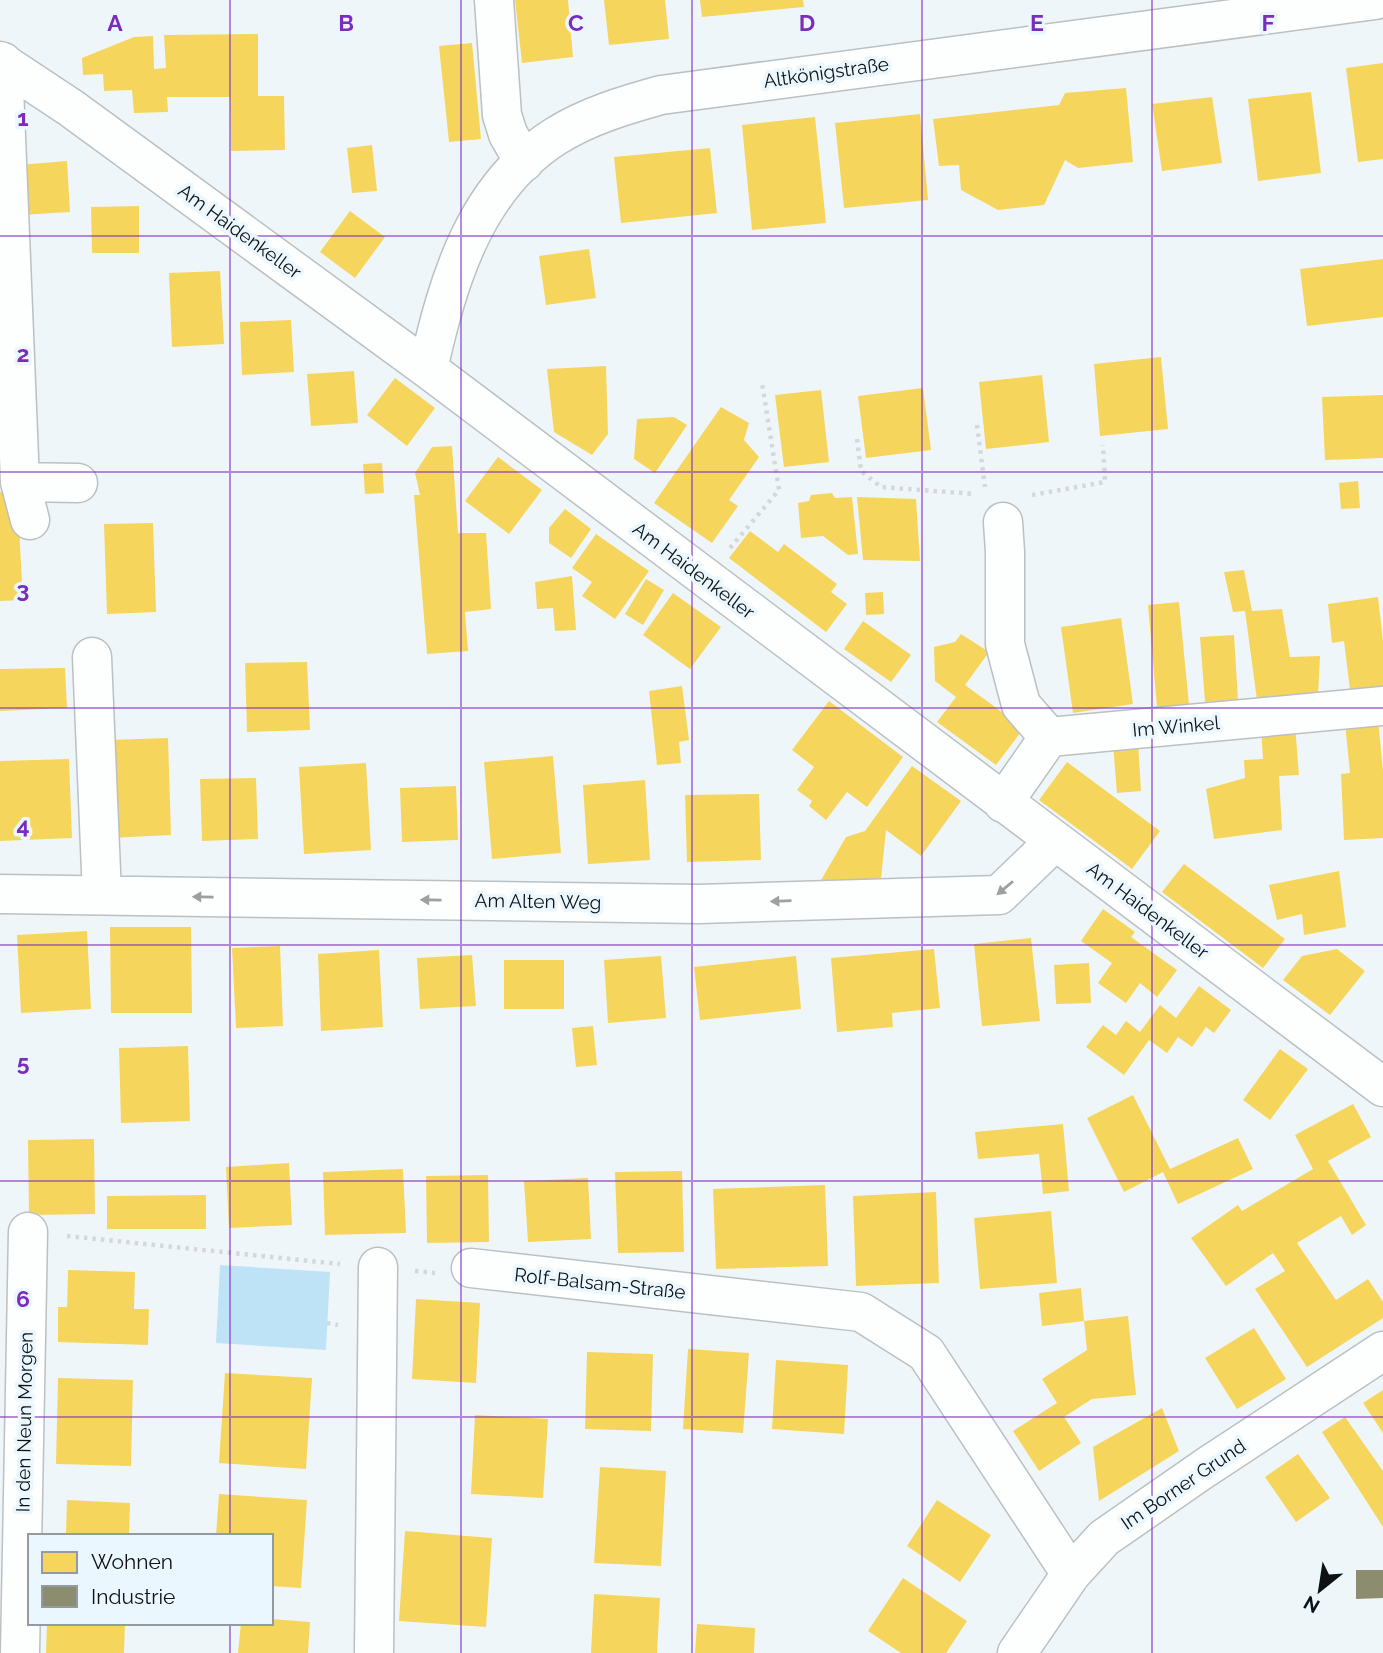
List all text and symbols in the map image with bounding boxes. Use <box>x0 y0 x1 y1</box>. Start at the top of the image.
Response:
text: A <box>107 9 123 36</box>
text: B <box>338 9 354 36</box>
text: C <box>568 9 584 36</box>
text: D <box>799 9 815 36</box>
text: E <box>1030 9 1044 36</box>
text: F <box>1261 9 1275 36</box>
street label: Altkönigstraße <box>762 52 890 92</box>
text: 1 <box>17 104 29 131</box>
street label: Am Haidenkeller <box>174 179 306 283</box>
text: 2 <box>17 340 29 367</box>
street label: Am Haidenkeller <box>629 517 759 623</box>
text: 3 <box>17 576 29 603</box>
street label: Im Winkel <box>1132 711 1221 741</box>
text: 4 <box>16 812 30 839</box>
street label: Am Haidenkeller <box>1083 857 1213 963</box>
one-way arrow <box>996 880 1014 895</box>
street label: Am Alten Weg <box>474 889 602 913</box>
one-way arrow <box>192 891 214 902</box>
one-way arrow <box>420 894 442 906</box>
one-way arrow <box>770 896 792 907</box>
text: 5 <box>17 1049 30 1076</box>
street label: Rolf-Balsam-Straße <box>513 1263 687 1303</box>
text: 6 <box>16 1285 30 1312</box>
street label: In den Neun Morgen <box>11 1332 37 1512</box>
street label: Im Borner Grund <box>1117 1434 1249 1534</box>
legend <box>28 1534 273 1625</box>
text: Wohnen <box>91 1549 173 1574</box>
north arrow <box>1285 1555 1355 1625</box>
text: Industrie <box>91 1584 175 1609</box>
text: N <box>1300 1592 1323 1618</box>

